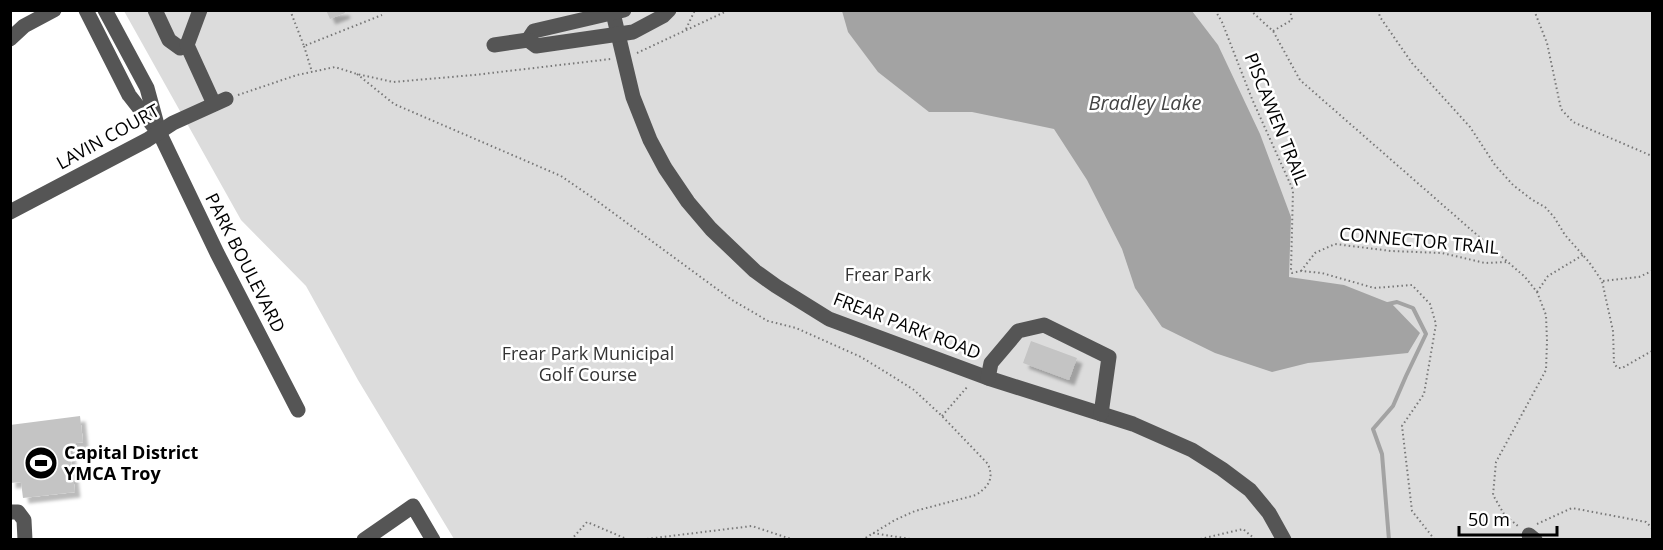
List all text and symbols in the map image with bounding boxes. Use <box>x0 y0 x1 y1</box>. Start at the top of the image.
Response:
street label: PISCAWEN TRAIL <box>1240 49 1314 188</box>
water label: Bradley Lake <box>1089 89 1201 116</box>
street label: LAVIN COURT <box>52 98 163 174</box>
street label: PARK BOULEVARD <box>200 189 291 336</box>
street label: CONNECTOR TRAIL <box>1338 221 1500 259</box>
park label: Frear Park <box>845 262 932 286</box>
street label: FREAR PARK ROAD <box>830 286 985 364</box>
park label: Frear Park Municipal Golf Course <box>502 341 674 386</box>
place label: Capital District YMCA Troy <box>64 440 199 485</box>
sports icon: Capital District YMCA Troy <box>23 445 59 481</box>
scale bar <box>1459 499 1556 537</box>
text: 50 m <box>1468 507 1510 531</box>

